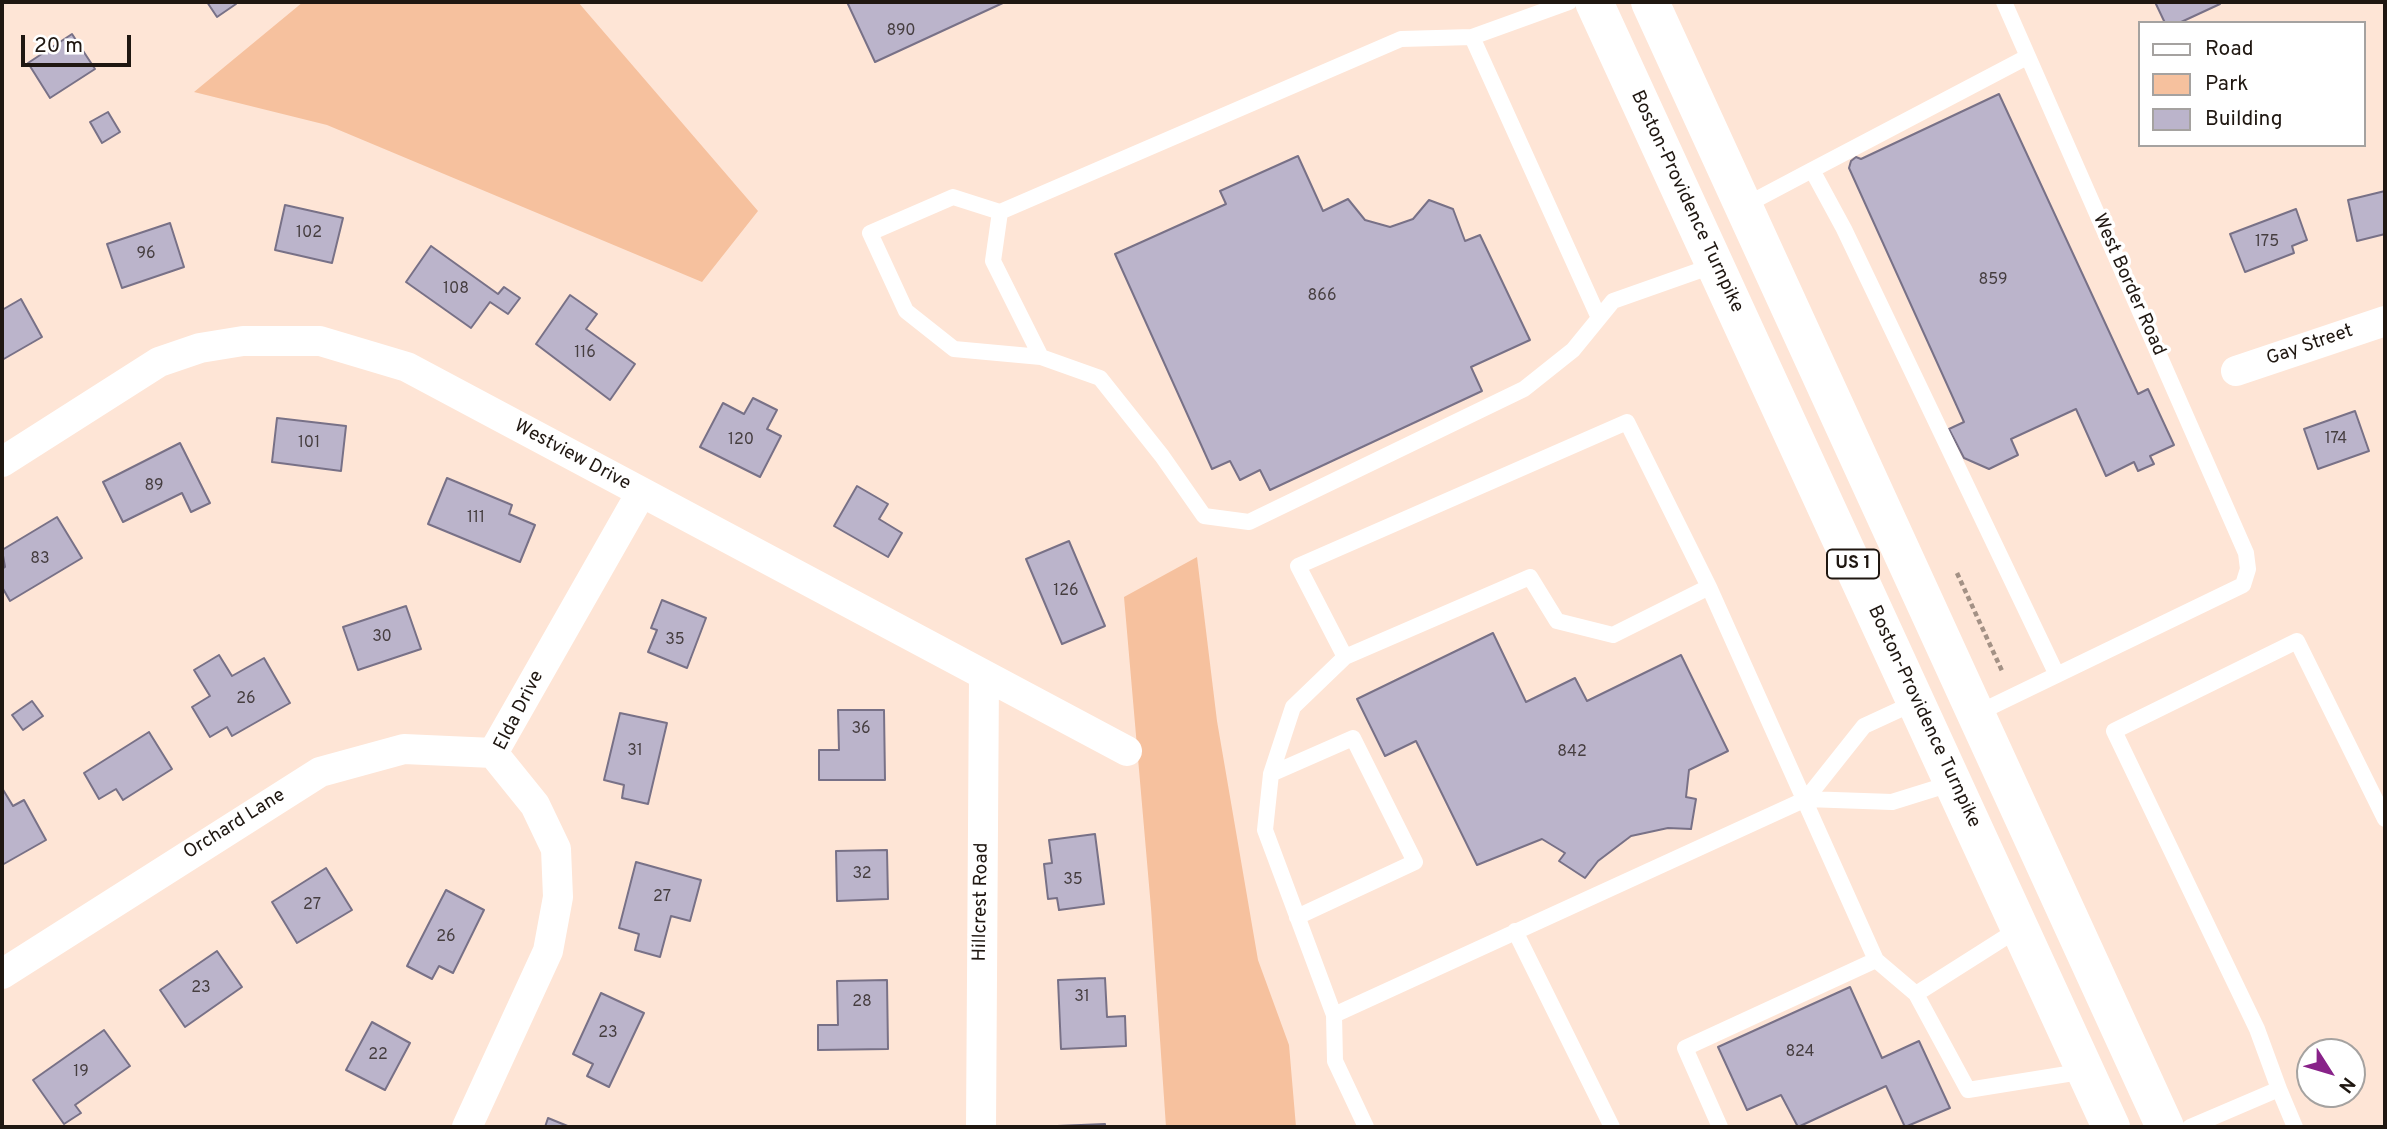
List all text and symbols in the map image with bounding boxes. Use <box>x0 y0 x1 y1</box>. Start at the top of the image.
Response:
scale bar <box>24 21 135 65</box>
legend <box>2138 21 2366 147</box>
house number: 890 <box>886 22 916 42</box>
text: 20 m <box>34 33 83 60</box>
text: Road <box>2205 36 2254 63</box>
text: Park <box>2205 71 2248 98</box>
street label: Boston-Providence Turnpike <box>1624 87 1748 317</box>
text: Building <box>2205 106 2283 133</box>
street label: West Border Road <box>2086 210 2170 360</box>
house number: 102 <box>296 224 322 244</box>
house number: 175 <box>2255 233 2279 253</box>
house number: 96 <box>136 245 156 265</box>
house number: 859 <box>1978 271 2008 291</box>
house number: 108 <box>443 280 469 300</box>
house number: 866 <box>1308 287 1336 307</box>
street label: Gay Street <box>2264 321 2356 371</box>
house number: 116 <box>574 344 596 364</box>
street label: Westview Drive <box>510 416 634 496</box>
house number: 174 <box>2325 430 2347 450</box>
house number: 120 <box>728 431 754 451</box>
house number: 101 <box>298 434 320 454</box>
house number: 89 <box>144 477 164 497</box>
house number: 111 <box>467 509 485 529</box>
house number: 83 <box>30 550 50 570</box>
road number: US 1 <box>1827 550 1879 578</box>
house number: 126 <box>1053 582 1079 602</box>
street label: Boston-Providence Turnpike <box>1861 602 1985 832</box>
house number: 30 <box>372 628 392 648</box>
house number: 35 <box>665 631 685 651</box>
street label: Elda Drive <box>490 667 550 755</box>
house number: 26 <box>236 690 256 710</box>
house number: 36 <box>851 720 871 740</box>
house number: 31 <box>627 742 643 762</box>
house number: 842 <box>1557 743 1587 763</box>
street label: Orchard Lane <box>180 785 290 865</box>
street label: Hillcrest Road <box>970 842 994 962</box>
house number: 32 <box>852 865 872 885</box>
house number: 35 <box>1063 871 1083 891</box>
house number: 27 <box>653 888 671 908</box>
house number: 27 <box>303 896 321 916</box>
house number: 26 <box>436 928 456 948</box>
house number: 23 <box>191 979 211 999</box>
house number: 31 <box>1074 988 1090 1008</box>
house number: 28 <box>852 993 872 1013</box>
house number: 23 <box>598 1024 618 1044</box>
north arrow <box>2296 1038 2366 1108</box>
house number: 824 <box>1785 1043 1815 1063</box>
house number: 22 <box>368 1046 388 1066</box>
house number: 19 <box>73 1063 89 1083</box>
text: N <box>2332 1072 2360 1097</box>

